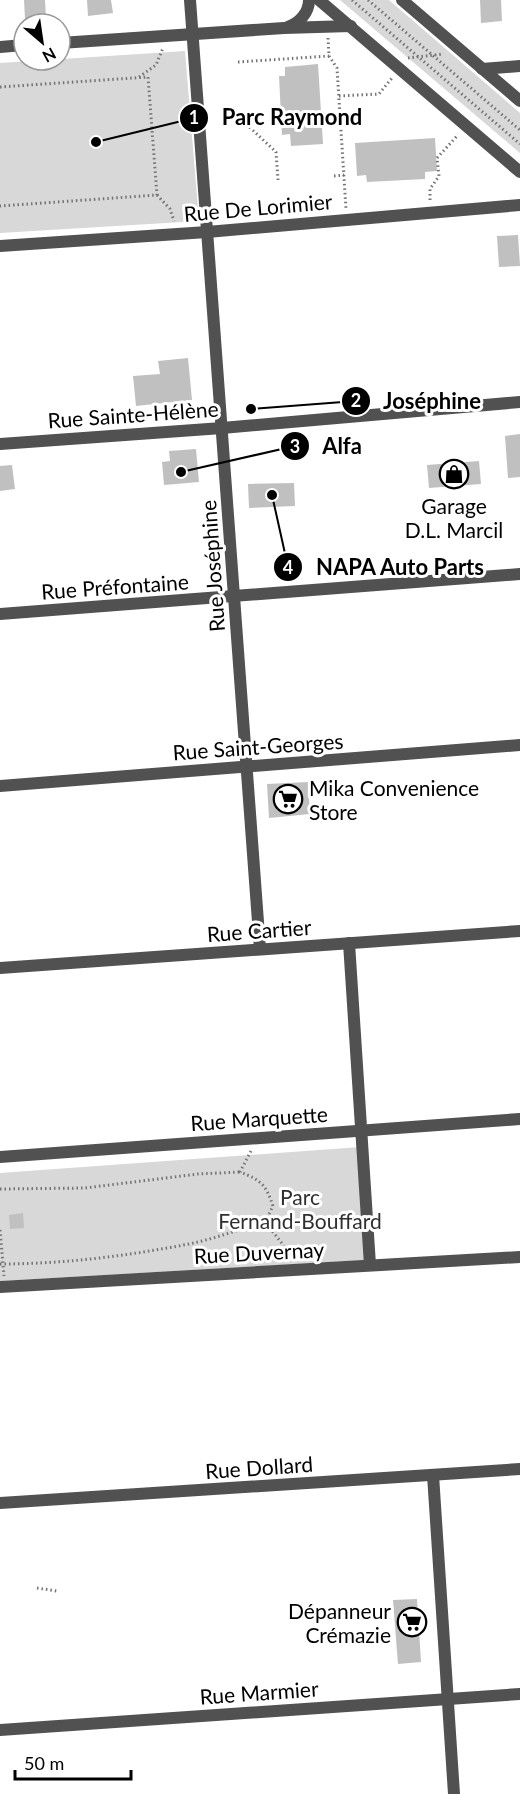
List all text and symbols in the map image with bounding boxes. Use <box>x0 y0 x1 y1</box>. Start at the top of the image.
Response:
north arrow <box>12 12 72 72</box>
text: N <box>40 44 60 67</box>
callout: Parc Raymond <box>179 98 374 138</box>
text: Parc Raymond <box>222 103 362 130</box>
text: 1 <box>189 106 199 128</box>
street label: Rue De Lorimier <box>183 188 334 226</box>
callout: Joséphine <box>341 381 493 421</box>
text: Joséphine <box>383 387 481 414</box>
text: 2 <box>351 389 361 411</box>
street label: Rue Sainte-Hélène <box>47 396 219 432</box>
callout: Alfa <box>280 426 374 466</box>
text: Alfa <box>321 432 362 459</box>
text: 3 <box>290 435 300 457</box>
shop icon: Garage D.L. Marcil <box>438 458 470 490</box>
place label: Garage D.L. Marcil <box>405 493 503 542</box>
street label: Rue Joséphine <box>195 499 229 633</box>
callout: NAPA Auto Parts <box>273 547 496 587</box>
text: NAPA Auto Parts <box>316 553 484 580</box>
text: 4 <box>283 556 293 578</box>
street label: Rue Préfontaine <box>40 568 190 604</box>
street label: Rue Saint-Georges <box>172 728 344 764</box>
place label: Mika Convenience Store <box>309 775 479 824</box>
supermarket icon: Mika Convenience Store <box>272 783 304 815</box>
street label: Rue Cartier <box>206 914 312 946</box>
street label: Rue Marquette <box>189 1101 329 1135</box>
park label: Parc Fernand-Bouffard <box>218 1184 382 1233</box>
street label: Rue Duvernay <box>193 1236 325 1268</box>
street label: Rue Dollard <box>204 1451 314 1483</box>
place label: Dépanneur Crémazie <box>288 1598 391 1647</box>
supermarket icon: Dépanneur Crémazie <box>396 1606 428 1638</box>
street label: Rue Marmier <box>199 1675 320 1709</box>
scale bar <box>15 1743 130 1781</box>
text: 50 m <box>24 1752 64 1774</box>

